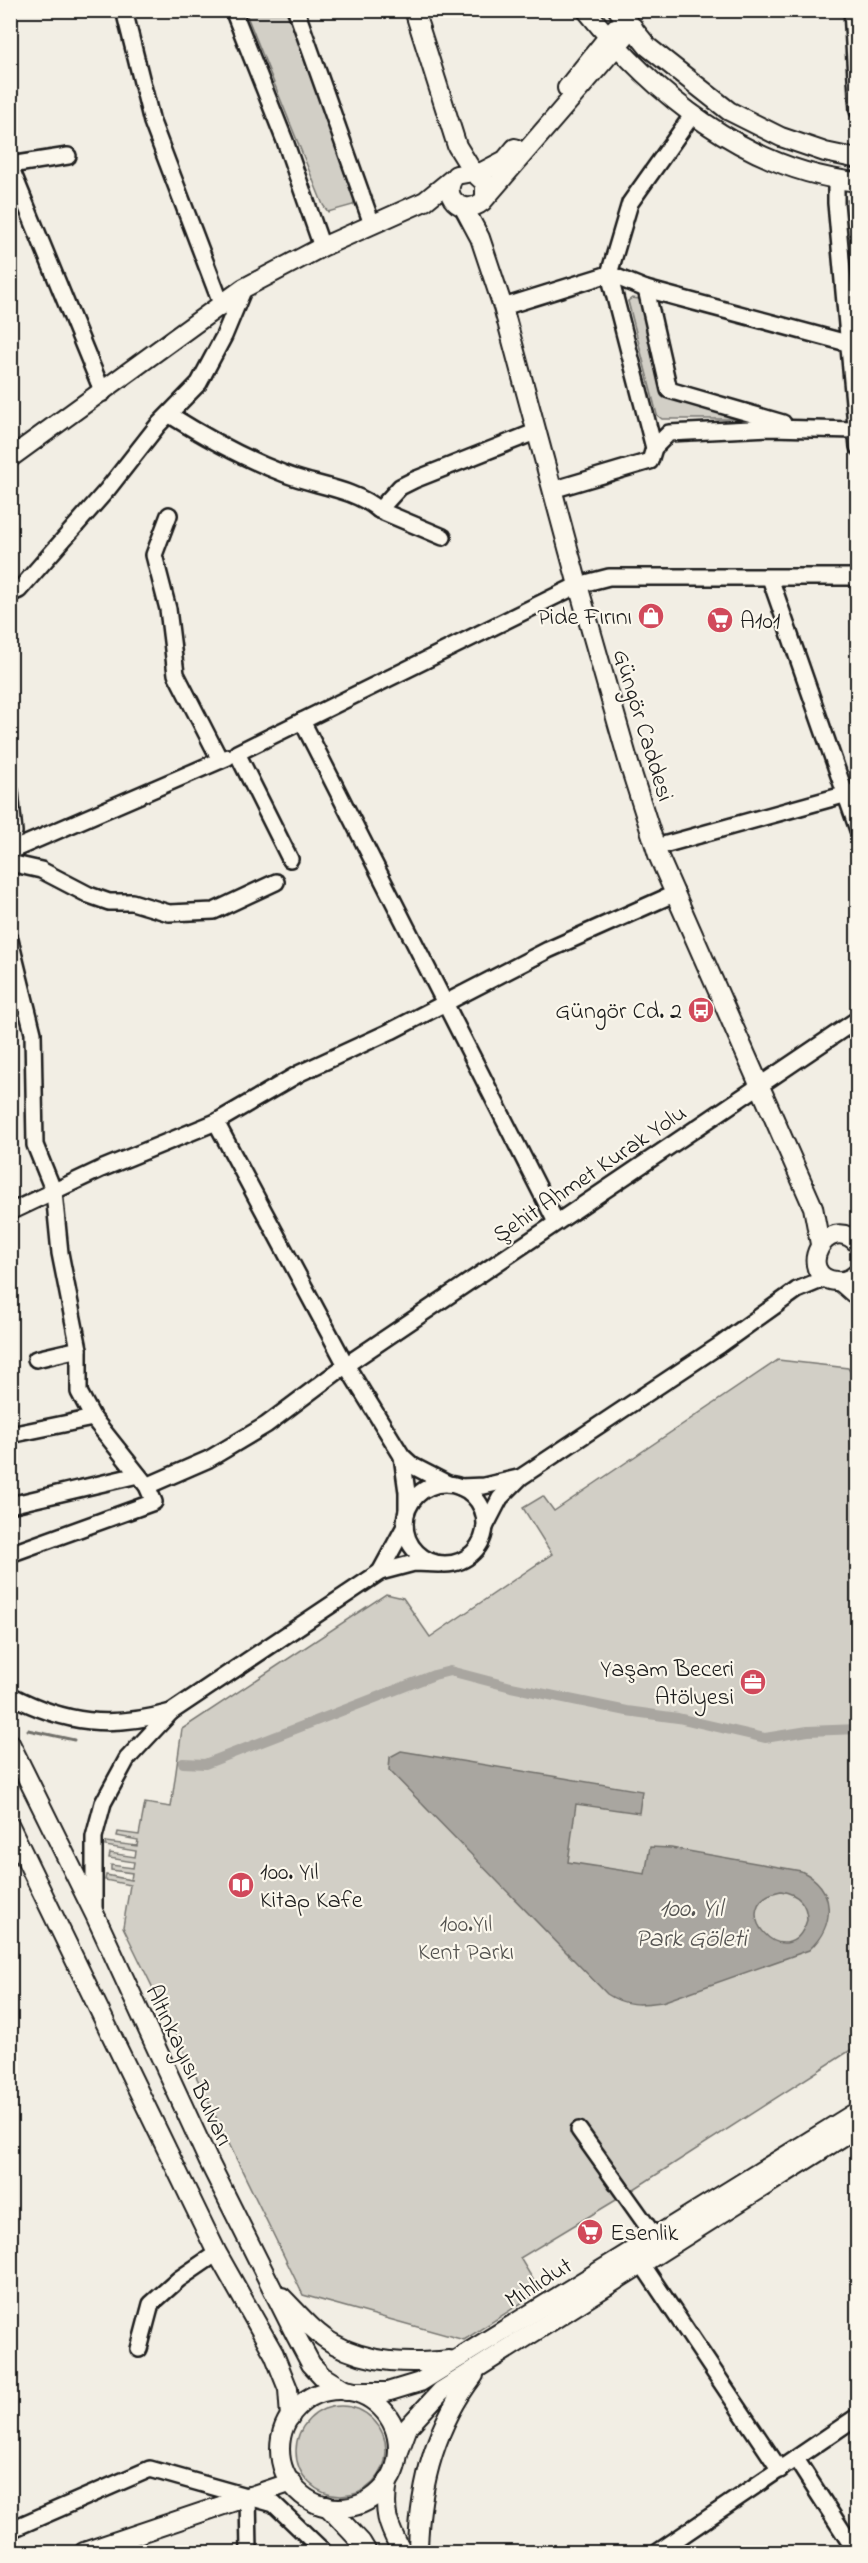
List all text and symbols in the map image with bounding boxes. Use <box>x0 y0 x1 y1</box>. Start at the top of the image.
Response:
place label: Pide Fırını <box>537 601 632 636</box>
shop icon: Pide Fırını <box>636 601 666 631</box>
supermarket icon: A101 <box>705 605 735 635</box>
place label: A101 <box>740 605 781 640</box>
street label: Güngör Caddesi <box>602 645 681 806</box>
place label: Güngör Cd. 2 <box>555 995 682 1030</box>
bus stop icon: Güngör Cd. 2 <box>686 995 716 1025</box>
street label: Şehit Ahmet Kurak Yolu <box>486 1097 694 1253</box>
place label: Yaşam Beceri Atölyesi <box>600 1653 734 1717</box>
office icon: Yaşam Beceri Atölyesi <box>738 1667 768 1697</box>
place label: 100. Yıl Kitap Kafe <box>260 1856 363 1919</box>
library icon: 100. Yıl Kitap Kafe <box>226 1870 256 1900</box>
water label: 100. Yıl Park Göleti <box>635 1891 749 1959</box>
park label: 100.Yıl Kent Parkı <box>418 1908 514 1971</box>
street label: Altınkayısı Bulvarı <box>134 1980 240 2153</box>
supermarket icon: Esenlik <box>575 2217 605 2247</box>
place label: Esenlik <box>610 2217 679 2252</box>
street label: Mıhlıdut <box>499 2250 580 2319</box>

